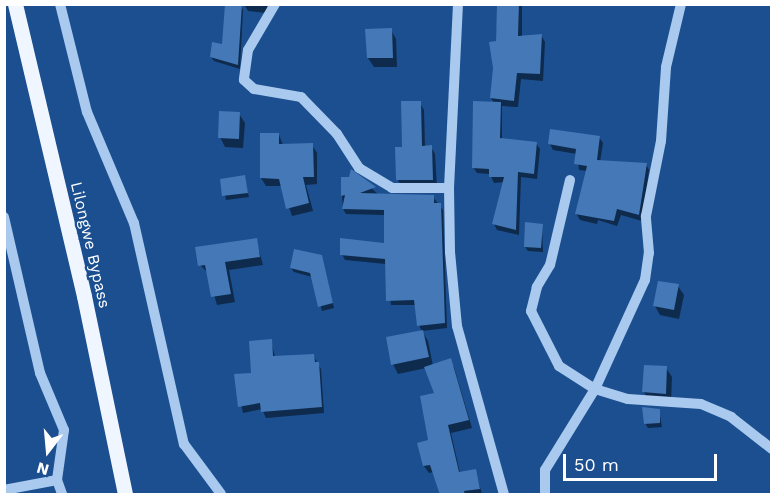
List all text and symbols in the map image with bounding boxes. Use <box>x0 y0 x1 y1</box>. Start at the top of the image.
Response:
street label: Lilongwe Bypass <box>66 180 114 310</box>
north arrow <box>18 421 78 481</box>
scale bar <box>566 442 720 480</box>
text: 50 m <box>574 454 619 475</box>
text: N <box>35 458 51 480</box>

